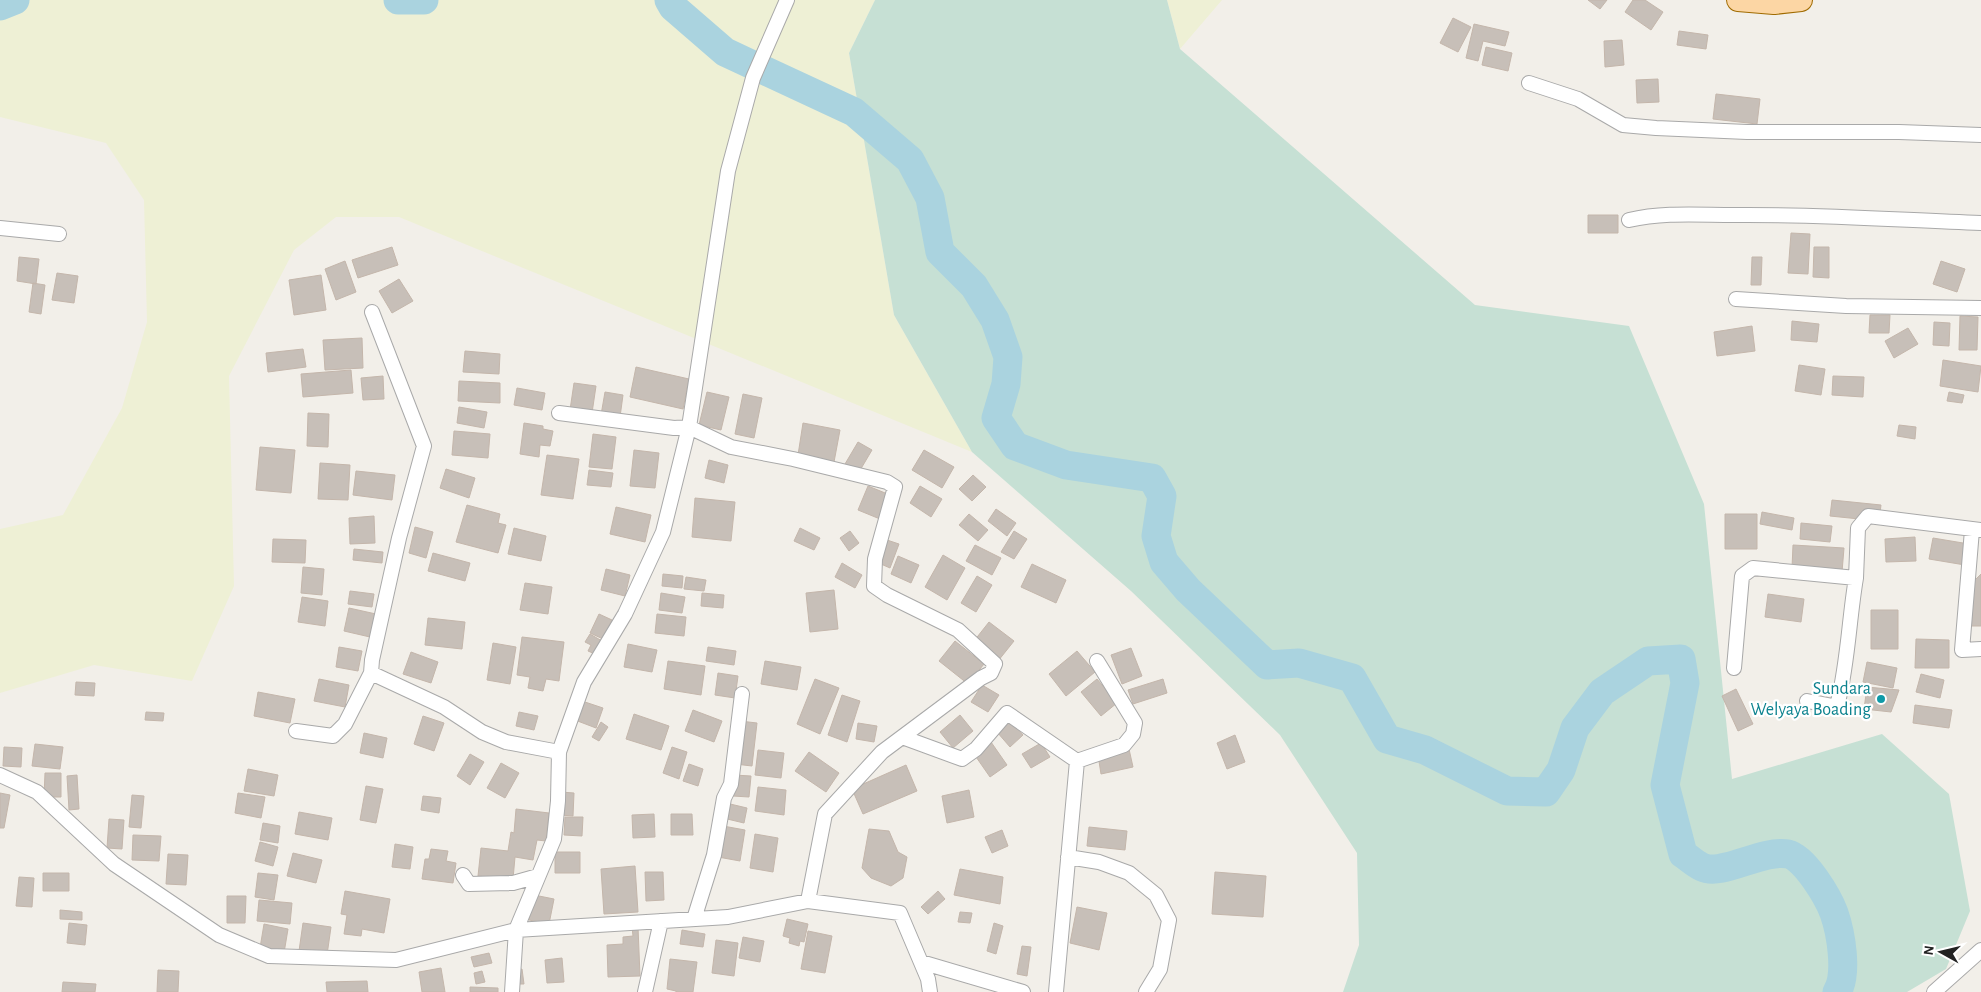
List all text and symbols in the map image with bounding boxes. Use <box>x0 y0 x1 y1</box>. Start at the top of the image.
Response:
place label: Sundara Welyaya Boading <box>1750 680 1871 719</box>
marker: Sundara Welyaya Boading <box>1875 693 1887 705</box>
north arrow <box>1916 927 1966 977</box>
text: N <box>1922 945 1937 956</box>

